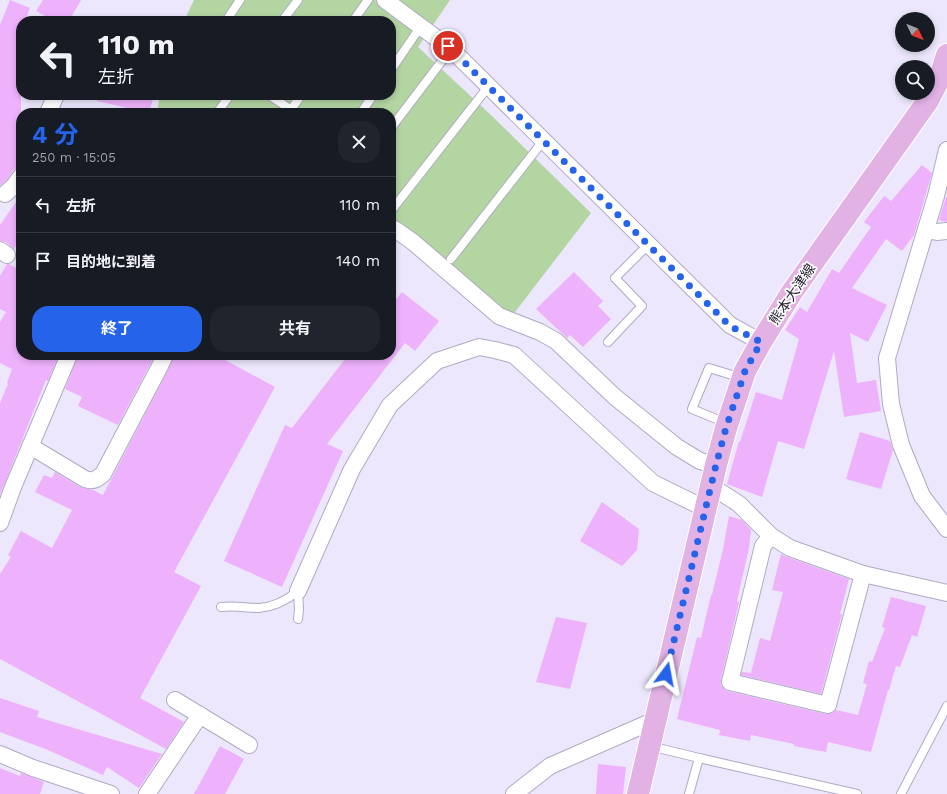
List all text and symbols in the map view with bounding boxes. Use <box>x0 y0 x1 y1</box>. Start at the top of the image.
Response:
north arrow <box>895 12 935 52</box>
map controls <box>895 12 935 100</box>
text: 110 m <box>98 28 175 61</box>
pin <box>431 29 465 63</box>
icon: left <box>32 32 84 84</box>
icon: arrive <box>437 35 459 57</box>
button: search <box>895 60 935 100</box>
text: 左折 <box>98 66 134 87</box>
text: 4 分 <box>32 121 78 149</box>
button: close <box>338 121 380 163</box>
text: 250 m · 15:05 <box>32 150 116 165</box>
icon: left <box>32 194 54 216</box>
text: 110 m <box>340 196 380 214</box>
text: 左折 <box>66 197 96 215</box>
icon: arrive <box>32 250 54 272</box>
text: 140 m <box>336 252 380 270</box>
text: 目的地に到着 <box>66 253 156 271</box>
street label: 熊本大津線 <box>766 261 818 327</box>
button: 終了 <box>32 306 202 352</box>
button: 共有 <box>210 306 380 352</box>
position arrow <box>645 653 687 695</box>

